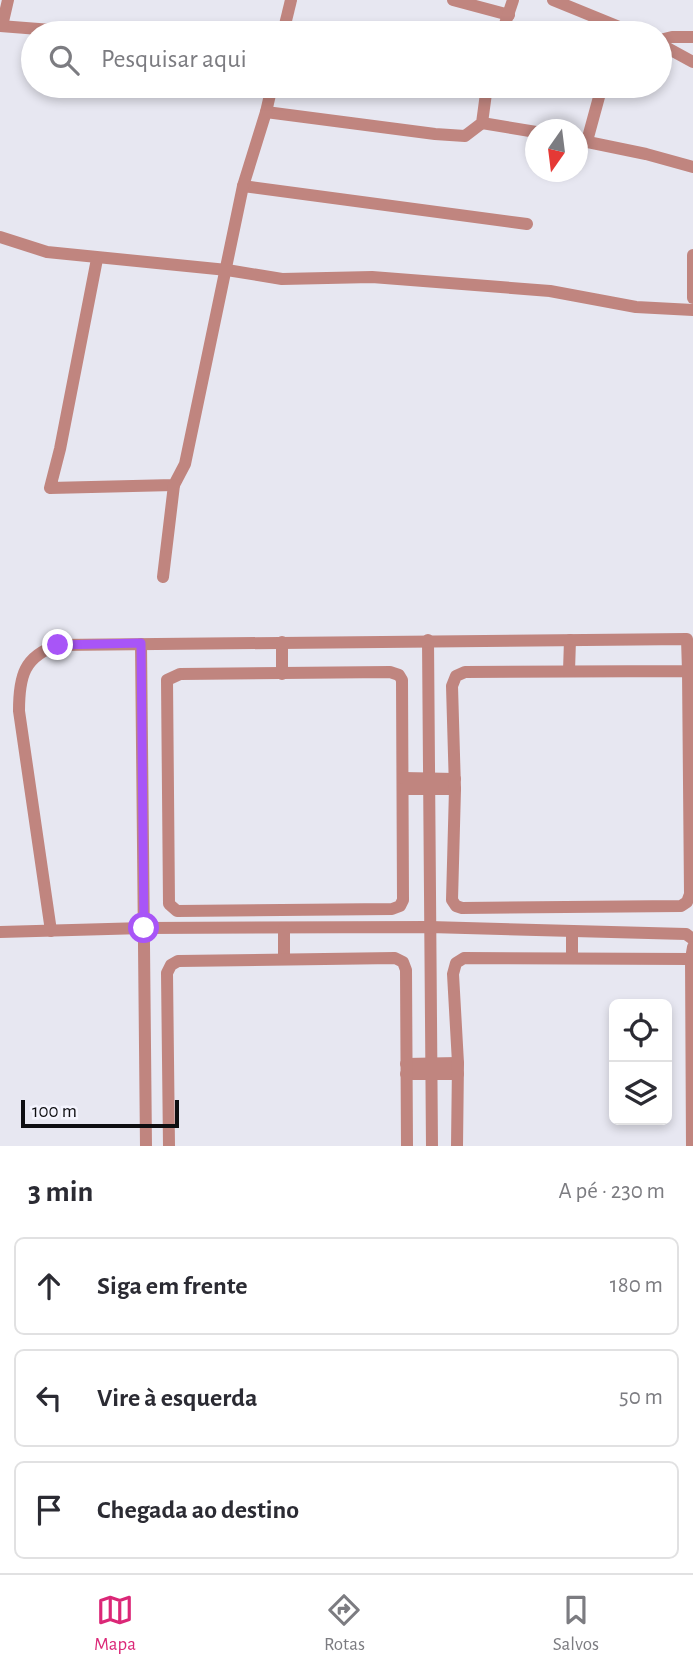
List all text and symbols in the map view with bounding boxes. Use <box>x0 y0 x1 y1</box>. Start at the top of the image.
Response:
search box <box>21 21 672 98</box>
icon: search <box>45 41 83 79</box>
text: Pesquisar aqui <box>101 46 247 72</box>
north arrow <box>525 119 588 182</box>
route end <box>42 629 73 660</box>
route start <box>128 912 159 943</box>
map controls <box>609 999 672 1125</box>
button: locate <box>609 999 672 1062</box>
button: layers <box>609 1062 672 1125</box>
scale bar <box>21 1097 178 1129</box>
text: 100 m <box>32 1102 77 1121</box>
text: 3 min <box>28 1177 93 1207</box>
text: A pé · 230 m <box>558 1180 665 1203</box>
icon: ahead <box>30 1267 68 1305</box>
text: Siga em frente <box>97 1273 248 1299</box>
text: 180 m <box>610 1274 663 1297</box>
icon: left <box>30 1379 68 1417</box>
text: Vire à esquerda <box>97 1385 258 1411</box>
text: 50 m <box>619 1386 663 1409</box>
icon: arrive <box>30 1491 68 1529</box>
text: Chegada ao destino <box>97 1497 299 1523</box>
tab: Mapa <box>94 1591 136 1656</box>
tab: Rotas <box>324 1591 365 1656</box>
tab: Salvos <box>553 1591 599 1656</box>

